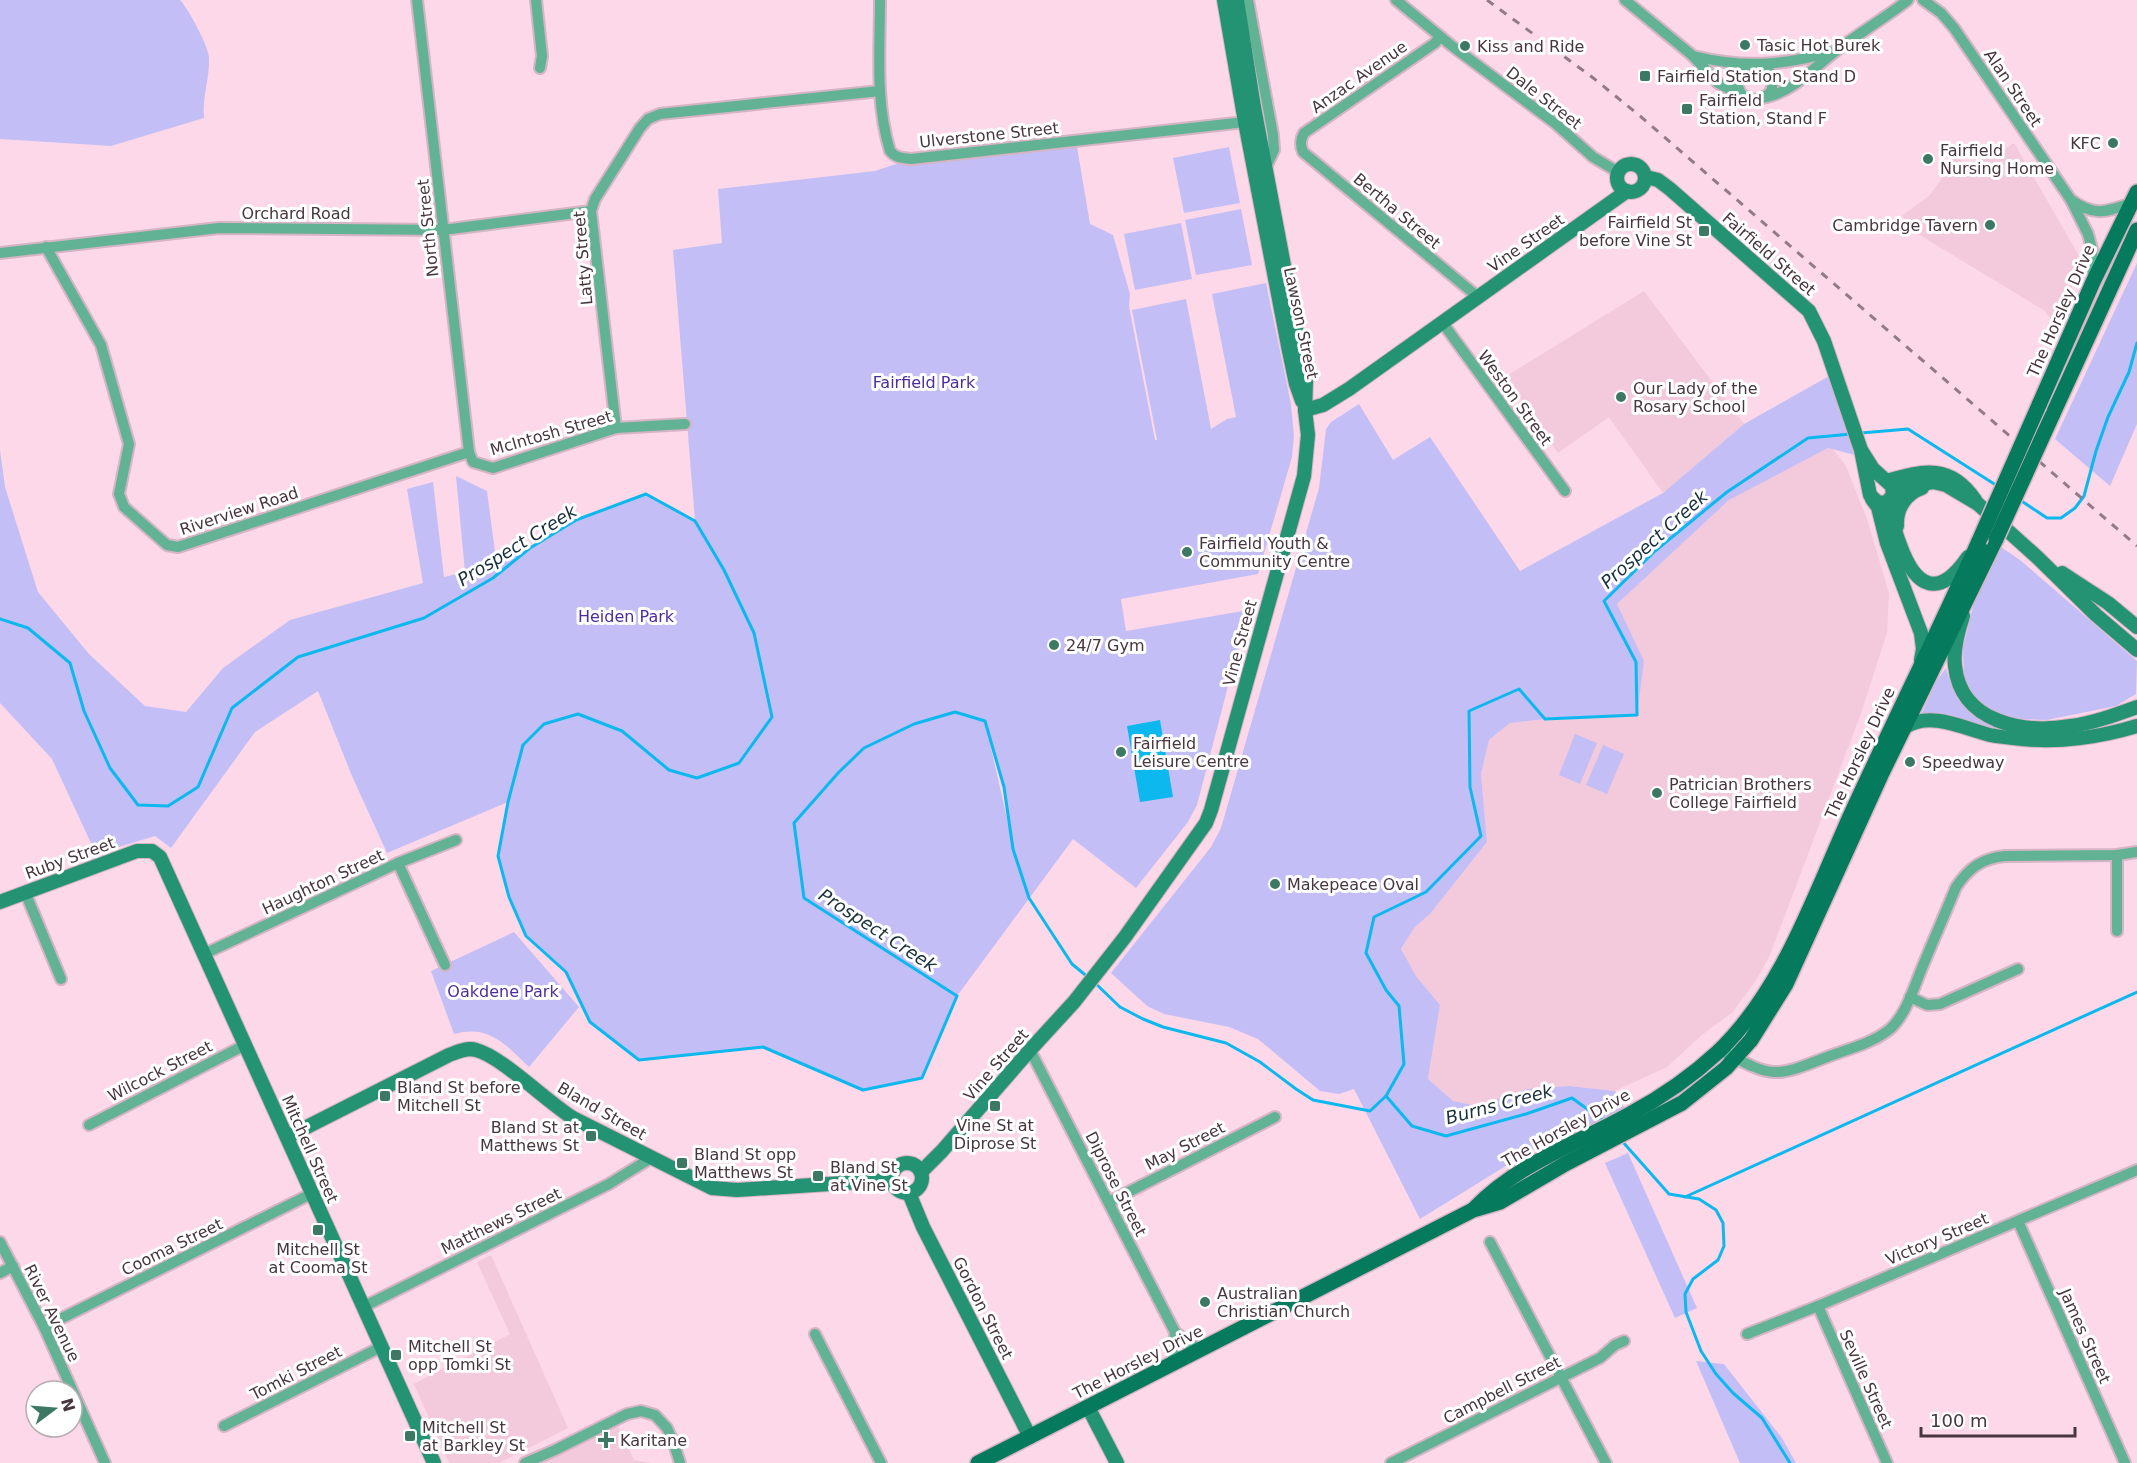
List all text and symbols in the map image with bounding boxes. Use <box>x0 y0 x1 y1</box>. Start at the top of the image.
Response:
place label: Tasic Hot Burek <box>1756 36 1881 55</box>
street label: Anzac Avenue <box>1307 37 1411 117</box>
place label: Kiss and Ride <box>1477 37 1584 56</box>
marker: Tasic Hot Burek <box>1738 38 1752 52</box>
marker: Kiss and Ride <box>1458 39 1472 53</box>
street label: Alan Street <box>1980 46 2046 130</box>
street label: Dale Street <box>1503 63 1585 133</box>
place label: Fairfield Station, Stand D <box>1657 67 1856 86</box>
marker: Fairfield Station, Stand D <box>1638 69 1652 83</box>
place label: Fairfield Station, Stand F <box>1699 91 1827 128</box>
marker: Fairfield Station, Stand F <box>1680 102 1694 116</box>
street label: Ulverstone Street <box>918 118 1060 152</box>
place label: KFC <box>2070 134 2101 153</box>
marker: KFC <box>2106 136 2120 150</box>
place label: Fairfield Nursing Home <box>1940 141 2054 178</box>
marker: Fairfield Nursing Home <box>1921 152 1935 166</box>
street label: Bertha Street <box>1350 169 1444 253</box>
street label: North Street <box>413 178 443 278</box>
street label: Orchard Road <box>241 204 351 223</box>
street label: Fairfield Street <box>1719 209 1819 299</box>
street label: Latty Street <box>569 210 597 306</box>
street label: Vine Street <box>1484 210 1568 276</box>
place label: Fairfield St before Vine St <box>1579 213 1692 250</box>
place label: Cambridge Tavern <box>1832 216 1978 235</box>
marker: Cambridge Tavern <box>1983 218 1997 232</box>
marker: Fairfield St before Vine St <box>1697 224 1711 238</box>
street label: The Horsley Drive <box>2023 242 2099 381</box>
street label: Lawson Street <box>1280 265 1322 381</box>
street label: Weston Street <box>1474 347 1556 449</box>
park label: Fairfield Park <box>873 373 976 392</box>
place label: Our Lady of the Rosary School <box>1633 379 1758 416</box>
marker: Our Lady of the Rosary School <box>1614 390 1628 404</box>
street label: McIntosh Street <box>488 407 614 459</box>
street label: Riverview Road <box>177 483 301 539</box>
water label: Prospect Creek <box>1596 485 1713 592</box>
water label: Prospect Creek <box>454 499 582 590</box>
place label: Fairfield Youth & Community Centre <box>1199 534 1350 571</box>
marker: Fairfield Youth & Community Centre <box>1180 545 1194 559</box>
street label: Vine Street <box>1219 598 1261 688</box>
park label: Heiden Park <box>578 607 675 626</box>
place label: 24/7 Gym <box>1066 636 1144 655</box>
marker: 24/7 Gym <box>1047 638 1061 652</box>
street label: The Horsley Drive <box>1821 684 1899 823</box>
place label: Fairfield Leisure Centre <box>1133 734 1249 771</box>
marker: Fairfield Leisure Centre <box>1114 745 1128 759</box>
place label: Speedway <box>1922 753 2005 772</box>
marker: Speedway <box>1903 755 1917 769</box>
place label: Patrician Brothers College Fairfield <box>1669 775 1811 812</box>
marker: Patrician Brothers College Fairfield <box>1650 786 1664 800</box>
street label: Ruby Street <box>23 833 117 883</box>
street label: Haughton Street <box>259 845 387 919</box>
place label: Makepeace Oval <box>1287 875 1419 894</box>
marker: Makepeace Oval <box>1268 877 1282 891</box>
water label: Prospect Creek <box>815 884 942 977</box>
park label: Oakdene Park <box>447 982 559 1001</box>
street label: Vine Street <box>960 1025 1032 1105</box>
street label: Wilcock Street <box>105 1036 215 1106</box>
place label: Bland St before Mitchell St <box>397 1078 521 1115</box>
street label: Bland Street <box>554 1078 650 1144</box>
water label: Burns Creek <box>1443 1079 1556 1128</box>
street label: The Horsley Drive <box>1498 1085 1633 1171</box>
marker: Bland St before Mitchell St <box>378 1089 392 1103</box>
street label: Mitchell Street <box>278 1092 342 1206</box>
marker: Vine St at Diprose St <box>988 1099 1002 1113</box>
place label: Vine St at Diprose St <box>954 1116 1036 1153</box>
place label: Bland St at Matthews St <box>480 1118 579 1155</box>
street label: May Street <box>1142 1118 1228 1174</box>
marker: Bland St at Matthews St <box>584 1129 598 1143</box>
street label: Diprose Street <box>1081 1129 1151 1239</box>
place label: Bland St opp Matthews St <box>694 1145 796 1182</box>
marker: Bland St opp Matthews St <box>675 1156 689 1170</box>
place label: Bland St at Vine St <box>830 1158 908 1195</box>
marker: Bland St at Vine St <box>811 1169 825 1183</box>
street label: Matthews Street <box>438 1184 564 1258</box>
street label: Victory Street <box>1883 1209 1991 1269</box>
street label: Cooma Street <box>118 1214 226 1280</box>
marker: Mitchell St at Cooma St <box>311 1223 325 1237</box>
place label: Mitchell St at Cooma St <box>269 1240 367 1277</box>
street label: Gordon Street <box>949 1254 1017 1362</box>
street label: River Avenue <box>20 1261 84 1365</box>
place label: Australian Christian Church <box>1217 1284 1350 1321</box>
street label: James Street <box>2055 1285 2114 1386</box>
marker: Australian Christian Church <box>1198 1295 1212 1309</box>
street label: The Horsley Drive <box>1069 1321 1206 1403</box>
street label: Seville Street <box>1836 1327 1896 1431</box>
place label: Mitchell St opp Tomki St <box>408 1337 511 1374</box>
street label: Tomki Street <box>246 1342 345 1405</box>
marker: Mitchell St opp Tomki St <box>389 1348 403 1362</box>
street label: Campbell Street <box>1440 1352 1564 1428</box>
north arrow <box>24 1379 84 1439</box>
text: N <box>57 1396 79 1414</box>
scale bar <box>1921 1400 2076 1438</box>
text: 100 m <box>1930 1410 1988 1431</box>
place label: Mitchell St at Barkley St <box>422 1418 525 1455</box>
marker: Mitchell St at Barkley St <box>403 1429 417 1443</box>
marker: Karitane <box>597 1431 615 1449</box>
place label: Karitane <box>620 1431 687 1450</box>

